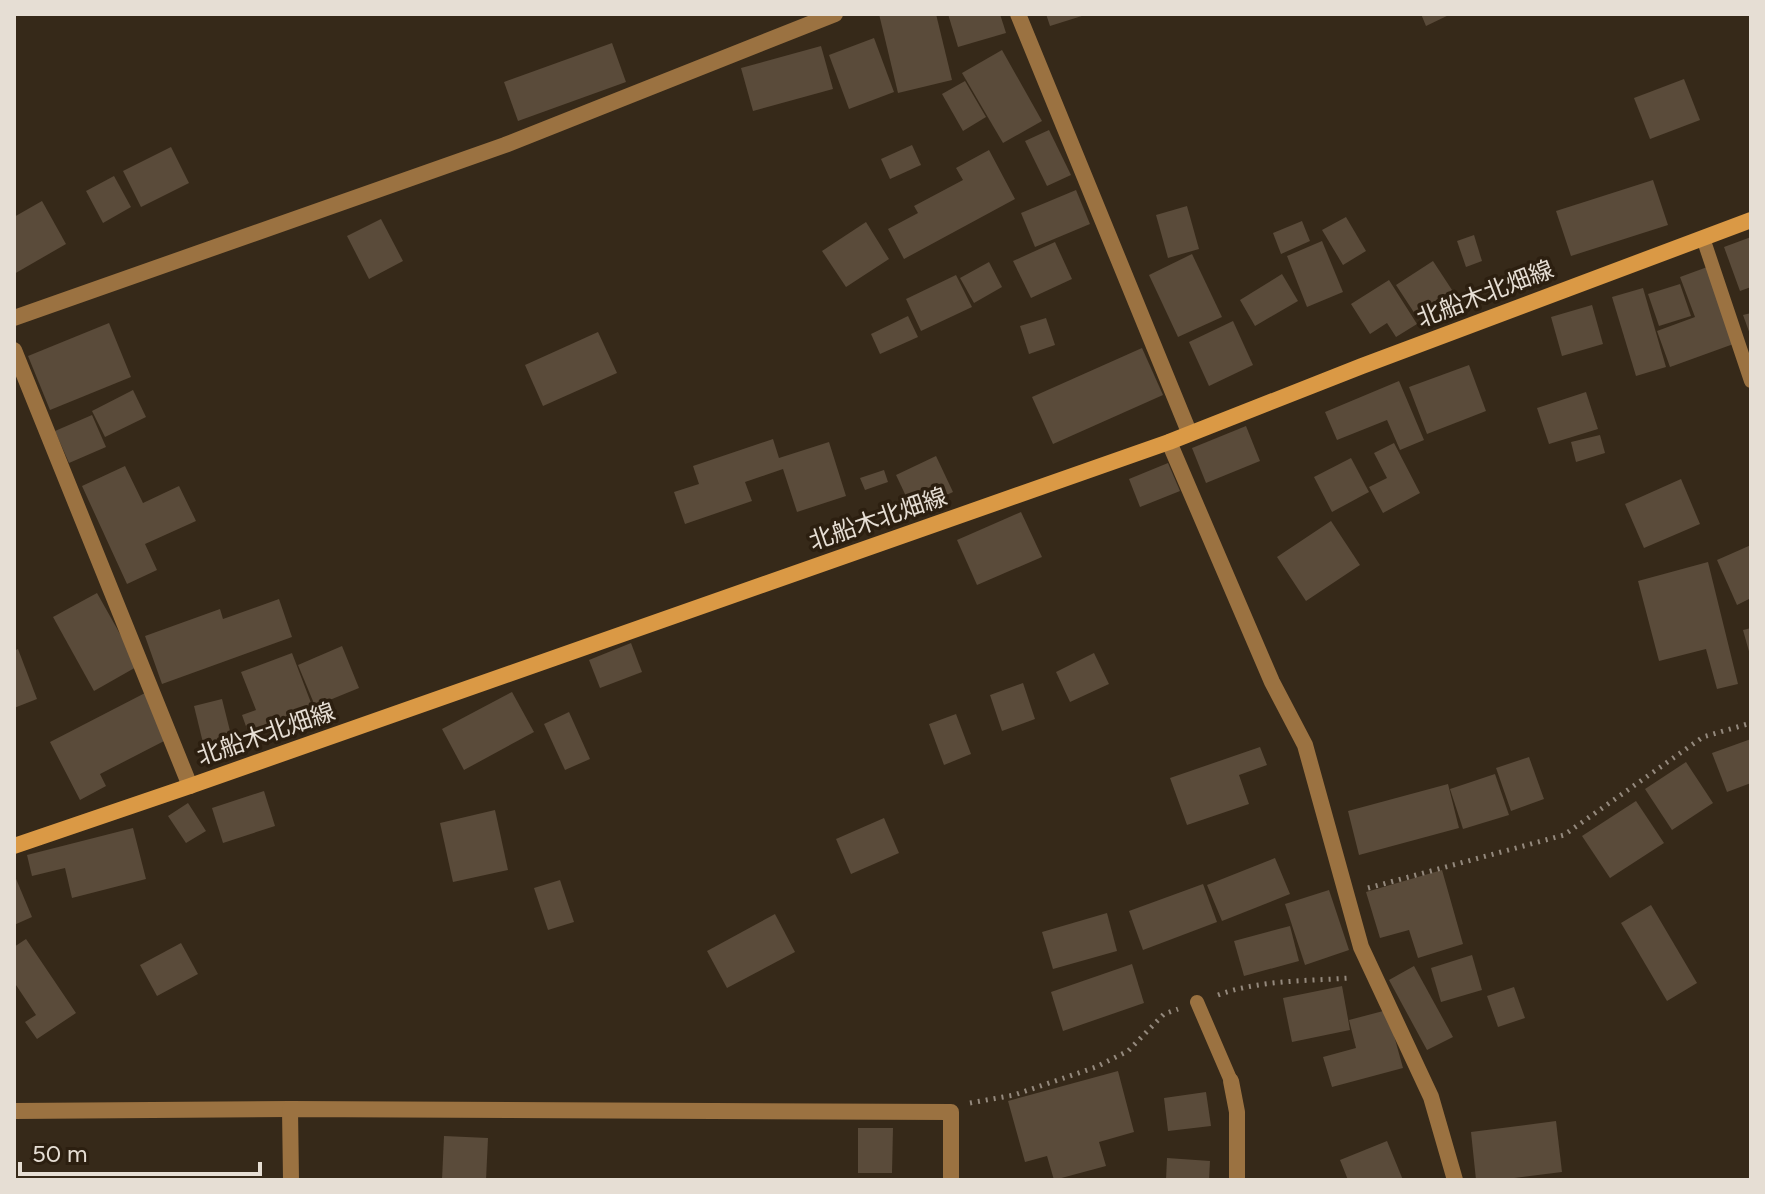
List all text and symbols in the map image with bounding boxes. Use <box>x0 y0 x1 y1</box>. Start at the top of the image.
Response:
street label: 北船木北畑線 <box>1412 254 1557 333</box>
street label: 北船木北畑線 <box>805 481 951 556</box>
street label: 北船木北畑線 <box>193 696 339 771</box>
scale bar <box>20 1126 260 1176</box>
text: 50 m <box>32 1139 88 1168</box>

